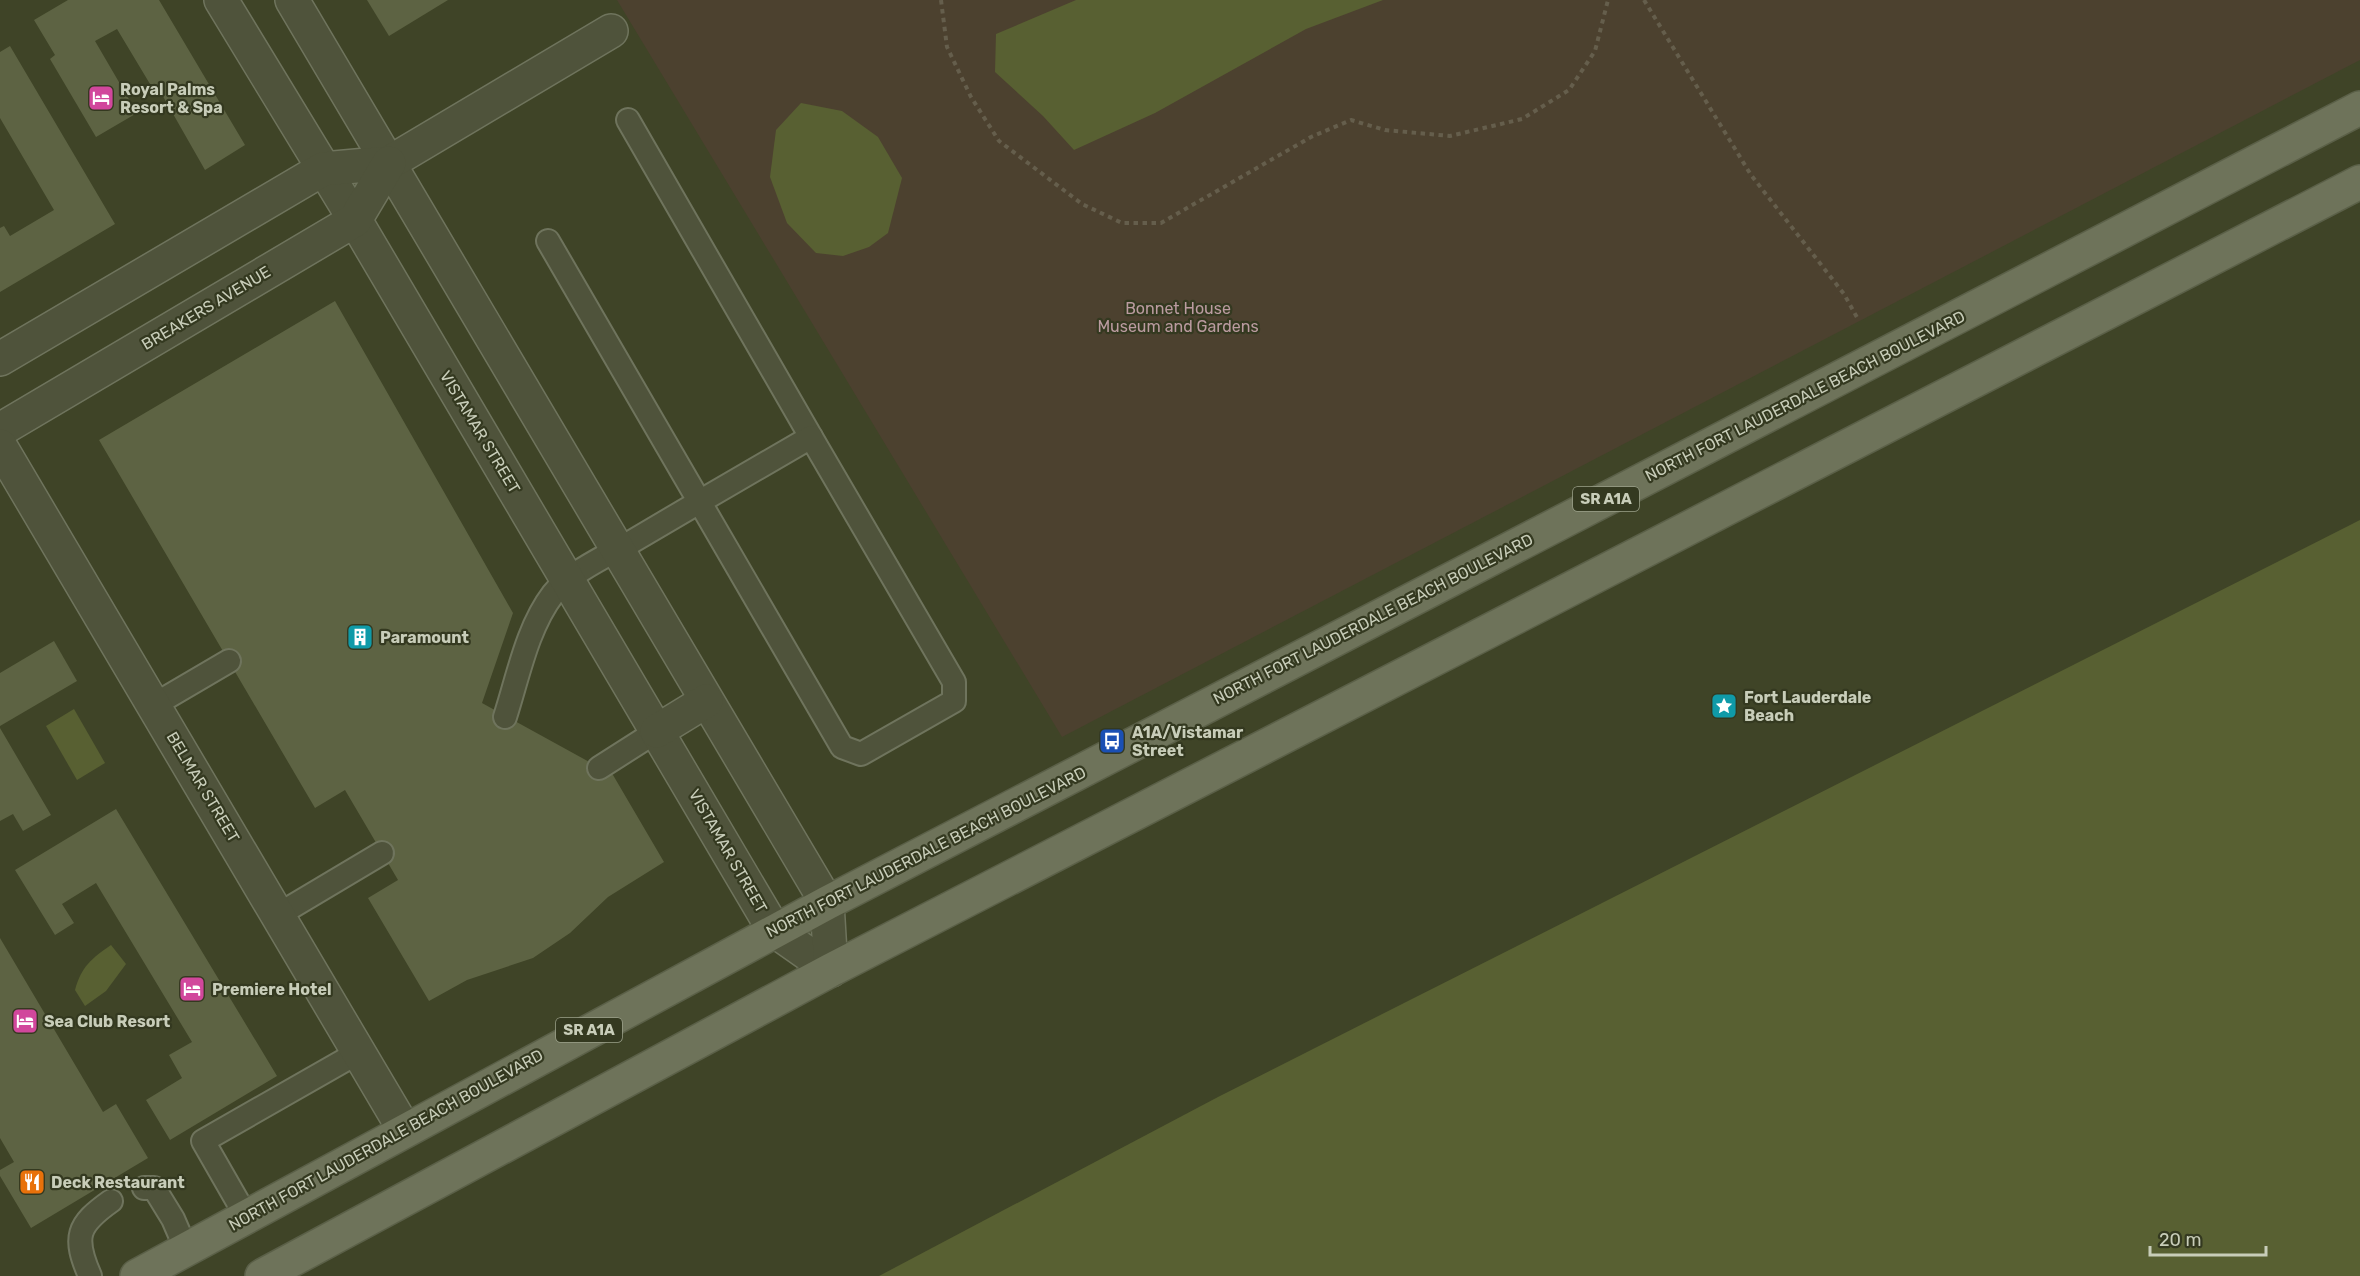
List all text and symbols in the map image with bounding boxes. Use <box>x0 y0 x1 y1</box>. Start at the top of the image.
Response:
place label: Royal Palms Resort & Spa <box>120 80 223 117</box>
hotel icon: Royal Palms Resort & Spa <box>86 83 116 113</box>
street label: BREAKERS AVENUE <box>138 262 274 354</box>
park label: Bonnet House Museum and Gardens <box>1097 299 1259 336</box>
street label: NORTH FORT LAUDERDALE BEACH BOULEVARD <box>1642 307 1968 485</box>
street label: VISTAMAR STREET <box>436 367 524 497</box>
road number: SR A1A <box>1573 487 1639 511</box>
street label: NORTH FORT LAUDERDALE BEACH BOULEVARD <box>1210 530 1536 708</box>
building icon: Paramount <box>345 622 375 652</box>
place label: Paramount <box>380 628 470 647</box>
place label: Fort Lauderdale Beach <box>1744 688 1871 725</box>
place icon: Fort Lauderdale Beach <box>1709 691 1739 721</box>
place label: A1A/Vistamar Street <box>1132 723 1244 760</box>
bus stop icon: A1A/Vistamar Street <box>1097 726 1127 756</box>
street label: BELMAR STREET <box>163 728 243 846</box>
street label: NORTH FORT LAUDERDALE BEACH BOULEVARD <box>763 763 1089 941</box>
street label: VISTAMAR STREET <box>685 786 771 916</box>
hotel icon: Premiere Hotel <box>177 974 207 1004</box>
place label: Premiere Hotel <box>212 980 332 999</box>
hotel icon: Sea Club Resort <box>10 1006 40 1036</box>
place label: Sea Club Resort <box>44 1012 171 1031</box>
road number: SR A1A <box>556 1018 622 1042</box>
street label: NORTH FORT LAUDERDALE BEACH BOULEVARD <box>226 1045 546 1235</box>
restaurant icon: Deck Restaurant <box>17 1167 47 1197</box>
place label: Deck Restaurant <box>51 1173 185 1192</box>
scale bar <box>2150 1219 2266 1257</box>
text: 20 m <box>2159 1229 2201 1251</box>

